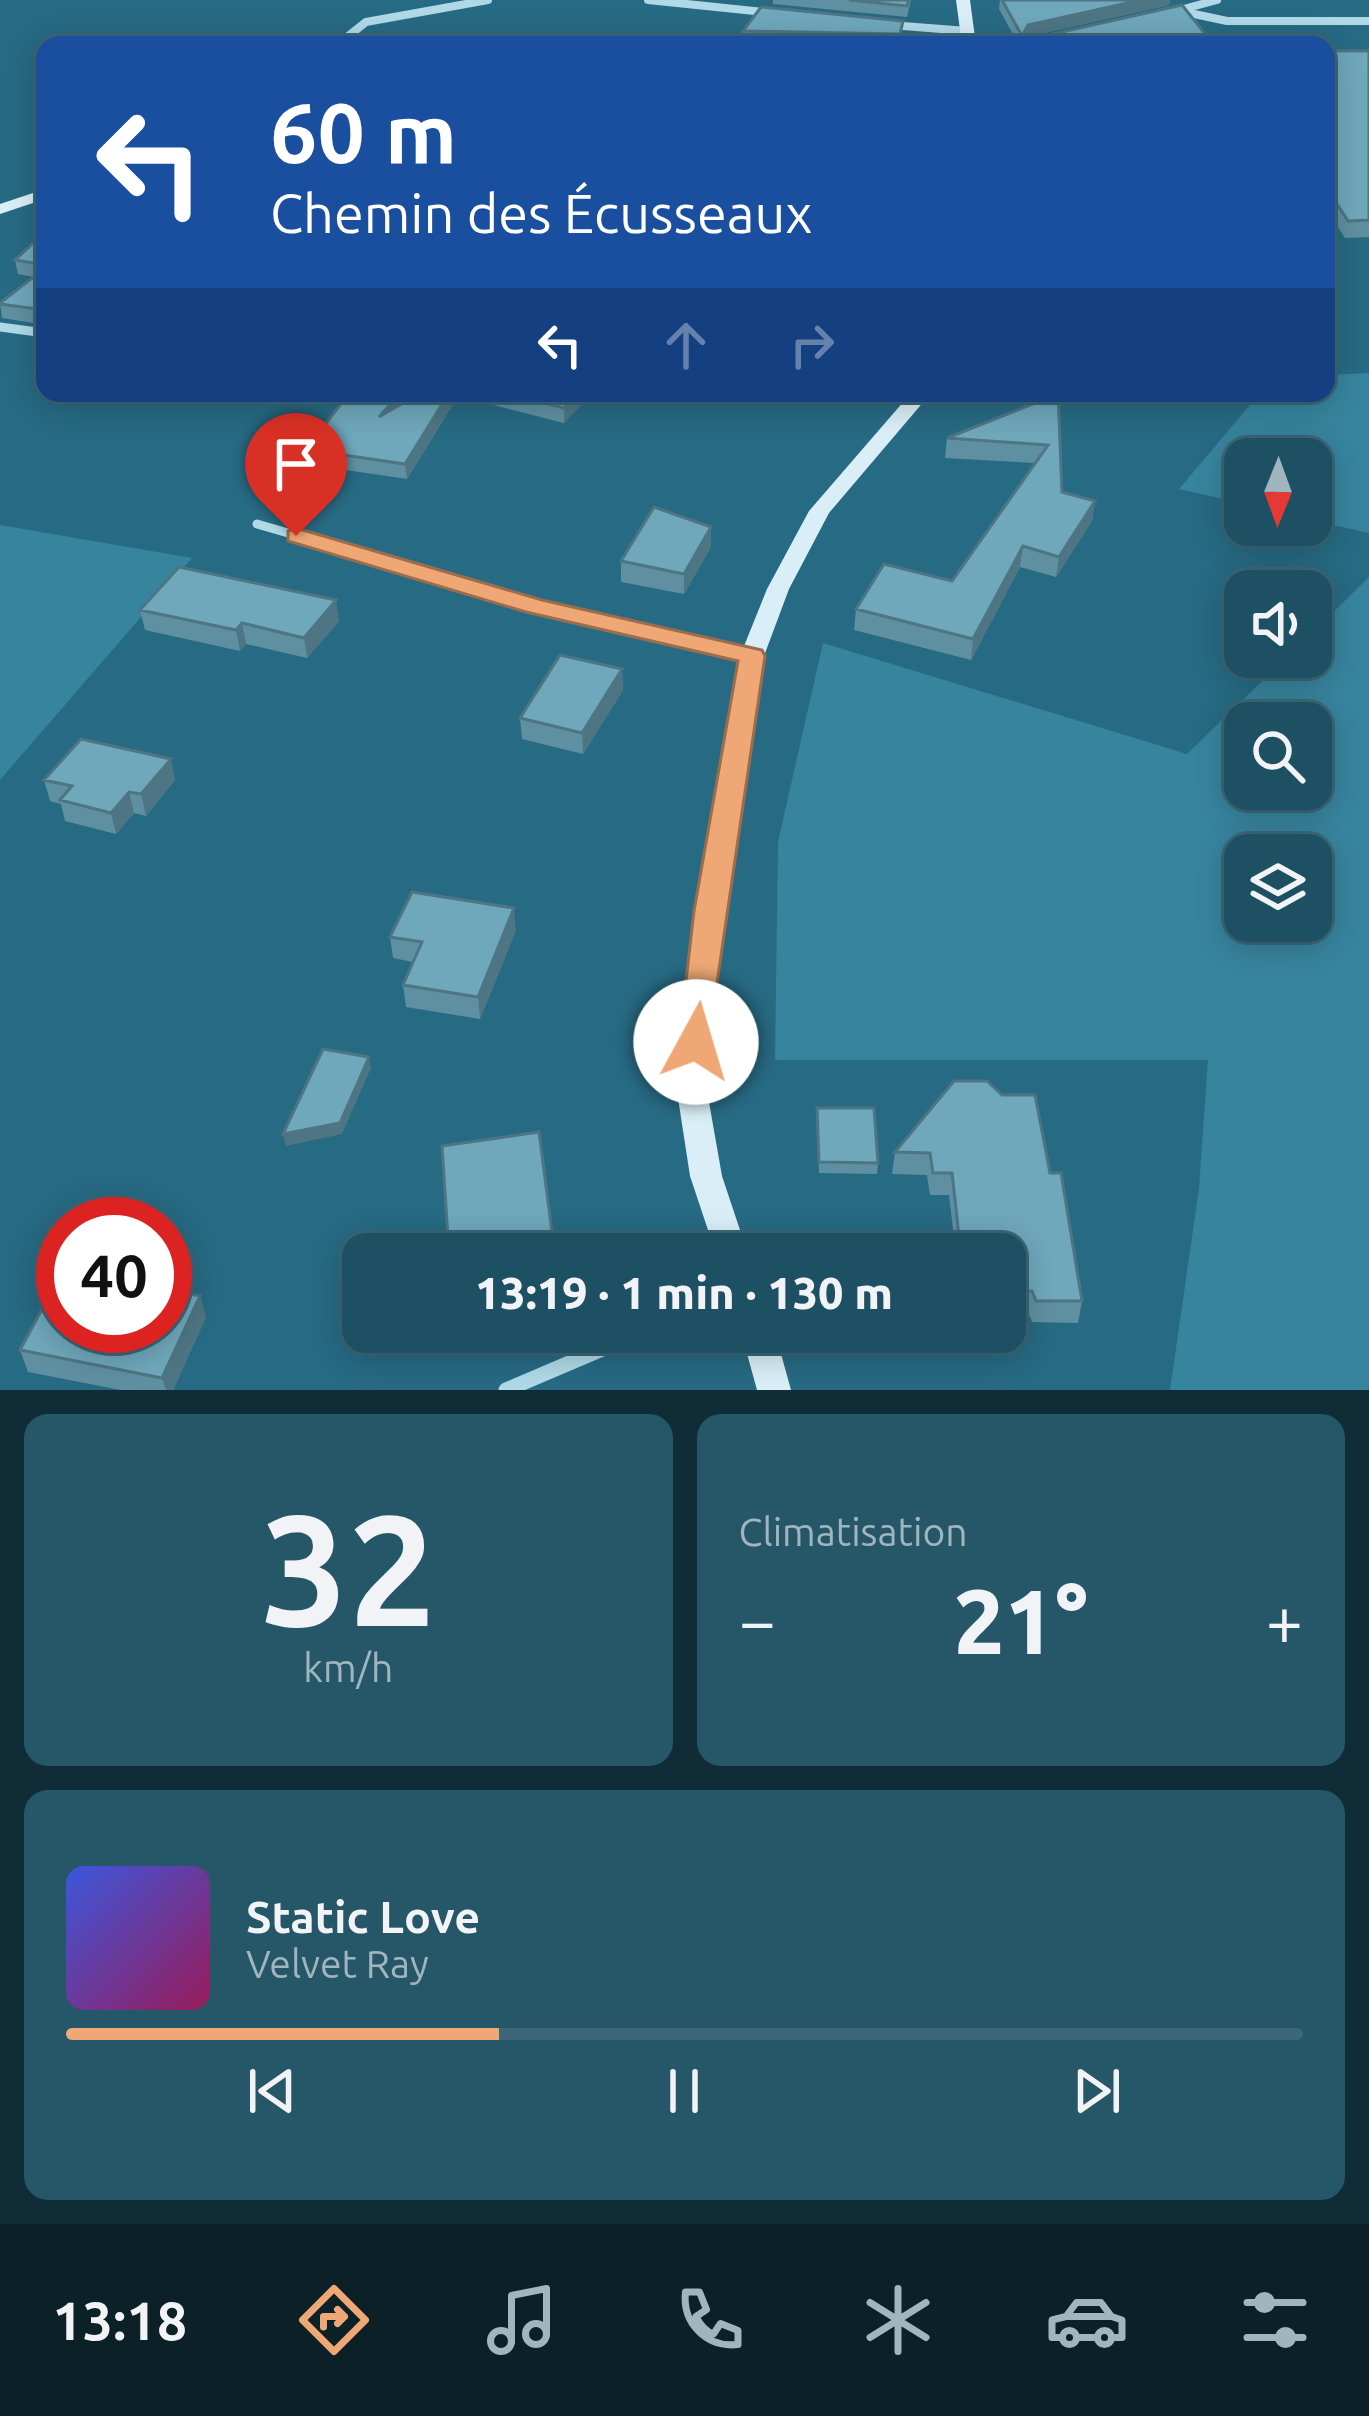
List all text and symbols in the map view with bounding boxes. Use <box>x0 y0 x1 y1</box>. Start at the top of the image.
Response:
icon: left <box>72 84 228 240</box>
text: 60 m <box>270 85 457 179</box>
text: Chemin des Écusseaux <box>270 183 813 243</box>
icon: left <box>527 312 593 378</box>
icon: ahead <box>653 312 719 378</box>
icon: right <box>779 312 845 378</box>
pin <box>245 413 347 536</box>
icon: arrive <box>263 431 329 497</box>
north arrow <box>1224 438 1332 546</box>
map controls <box>1224 438 1332 942</box>
button: sound <box>1224 570 1332 678</box>
button: search <box>1224 702 1332 810</box>
button: layers <box>1224 834 1332 942</box>
position arrow <box>633 979 759 1105</box>
speed limit sign: 40 <box>36 1197 192 1353</box>
text: 13:19 · 1 min · 130 m <box>475 1267 893 1318</box>
text: 32 <box>260 1481 436 1655</box>
text: Climatisation <box>739 1510 967 1553</box>
text: 21° <box>954 1570 1088 1671</box>
text: − <box>739 1583 776 1657</box>
text: + <box>1266 1583 1303 1657</box>
text: km/h <box>303 1646 393 1689</box>
text: Static Love <box>246 1891 480 1942</box>
text: Velvet Ray <box>246 1942 429 1985</box>
icon: previous <box>239 2058 305 2124</box>
icon: pause <box>651 2058 717 2124</box>
icon: next <box>1064 2058 1130 2124</box>
icon: directions <box>292 2278 376 2362</box>
icon: music <box>480 2278 564 2362</box>
icon: phone <box>668 2278 752 2362</box>
icon: climate <box>856 2278 940 2362</box>
icon: car <box>1045 2278 1129 2362</box>
icon: filters <box>1233 2278 1317 2362</box>
text: 13:18 <box>52 2290 187 2350</box>

